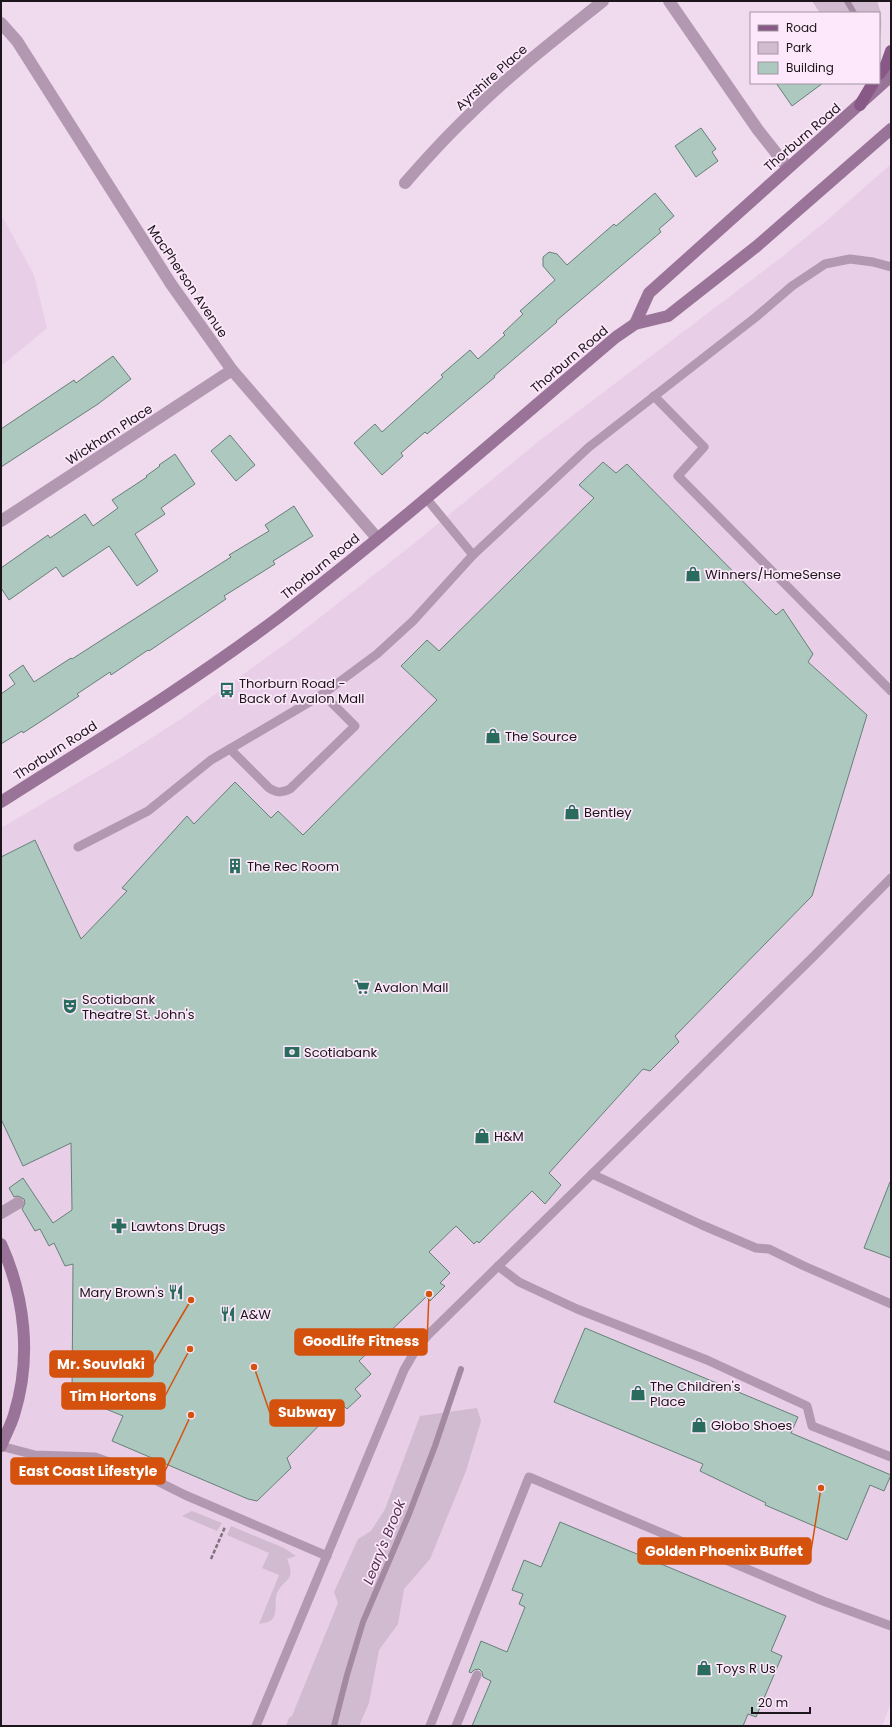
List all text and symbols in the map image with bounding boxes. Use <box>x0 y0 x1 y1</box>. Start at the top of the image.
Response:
legend <box>750 12 880 84</box>
text: Road <box>786 19 817 36</box>
text: Park <box>786 39 813 56</box>
street label: Ayrshire Place <box>451 40 532 115</box>
text: Building <box>786 59 834 76</box>
street label: Thorburn Road <box>760 99 845 176</box>
street label: MacPherson Avenue <box>143 221 232 341</box>
street label: Thorburn Road <box>526 321 612 398</box>
street label: Wickham Place <box>62 399 156 470</box>
street label: Thorburn Road <box>277 529 364 604</box>
shop icon: Winners/HomeSense <box>684 565 702 583</box>
place label: Winners/HomeSense <box>705 565 841 584</box>
place label: Thorburn Road - Back of Avalon Mall <box>239 674 364 708</box>
bus stop icon: Thorburn Road - Back of Avalon Mall <box>218 681 236 699</box>
street label: Thorburn Road <box>10 716 101 785</box>
shop icon: The Source <box>484 727 502 745</box>
place label: The Source <box>505 727 577 746</box>
shop icon: Bentley <box>563 803 581 821</box>
place label: Bentley <box>584 803 632 822</box>
building icon: The Rec Room <box>226 857 244 875</box>
place label: The Rec Room <box>247 857 339 876</box>
supermarket icon: Avalon Mall <box>353 978 371 996</box>
place label: Avalon Mall <box>374 978 449 997</box>
place label: Scotiabank Theatre St. John's <box>82 990 195 1024</box>
theatre icon: Scotiabank Theatre St. John's <box>61 997 79 1015</box>
bank icon: Scotiabank <box>283 1043 301 1061</box>
place label: Scotiabank <box>304 1043 377 1062</box>
shop icon: H&M <box>473 1127 491 1145</box>
place label: H&M <box>494 1127 524 1146</box>
pharmacy icon: Lawtons Drugs <box>110 1217 128 1235</box>
place label: Lawtons Drugs <box>131 1217 226 1236</box>
place label: Mary Brown's <box>79 1283 164 1302</box>
restaurant icon: Mary Brown's <box>167 1283 185 1301</box>
restaurant icon: A&W <box>219 1305 237 1323</box>
place label: A&W <box>240 1305 271 1324</box>
callout: GoodLife Fitness <box>295 1329 427 1355</box>
text: GoodLife Fitness <box>303 1331 419 1351</box>
callout: Mr. Souvlaki <box>50 1351 153 1377</box>
text: Mr. Souvlaki <box>57 1354 145 1374</box>
place label: The Children's Place <box>650 1377 741 1411</box>
callout: Tim Hortons <box>62 1383 165 1409</box>
shop icon: The Children's Place <box>629 1384 647 1402</box>
text: Tim Hortons <box>69 1386 157 1406</box>
callout: Subway <box>270 1400 344 1426</box>
text: Subway <box>278 1402 336 1422</box>
shop icon: Globo Shoes <box>690 1416 708 1434</box>
place label: Globo Shoes <box>711 1416 793 1435</box>
callout: East Coast Lifestyle <box>11 1458 165 1484</box>
text: East Coast Lifestyle <box>19 1461 158 1481</box>
water label: Leary's Brook <box>358 1496 410 1587</box>
callout: Golden Phoenix Buffet <box>638 1538 811 1564</box>
text: Golden Phoenix Buffet <box>645 1541 803 1561</box>
shop icon: Toys R Us <box>695 1659 713 1677</box>
place label: Toys R Us <box>716 1659 776 1678</box>
scale bar <box>752 1689 810 1715</box>
text: 20 m <box>758 1694 788 1711</box>

